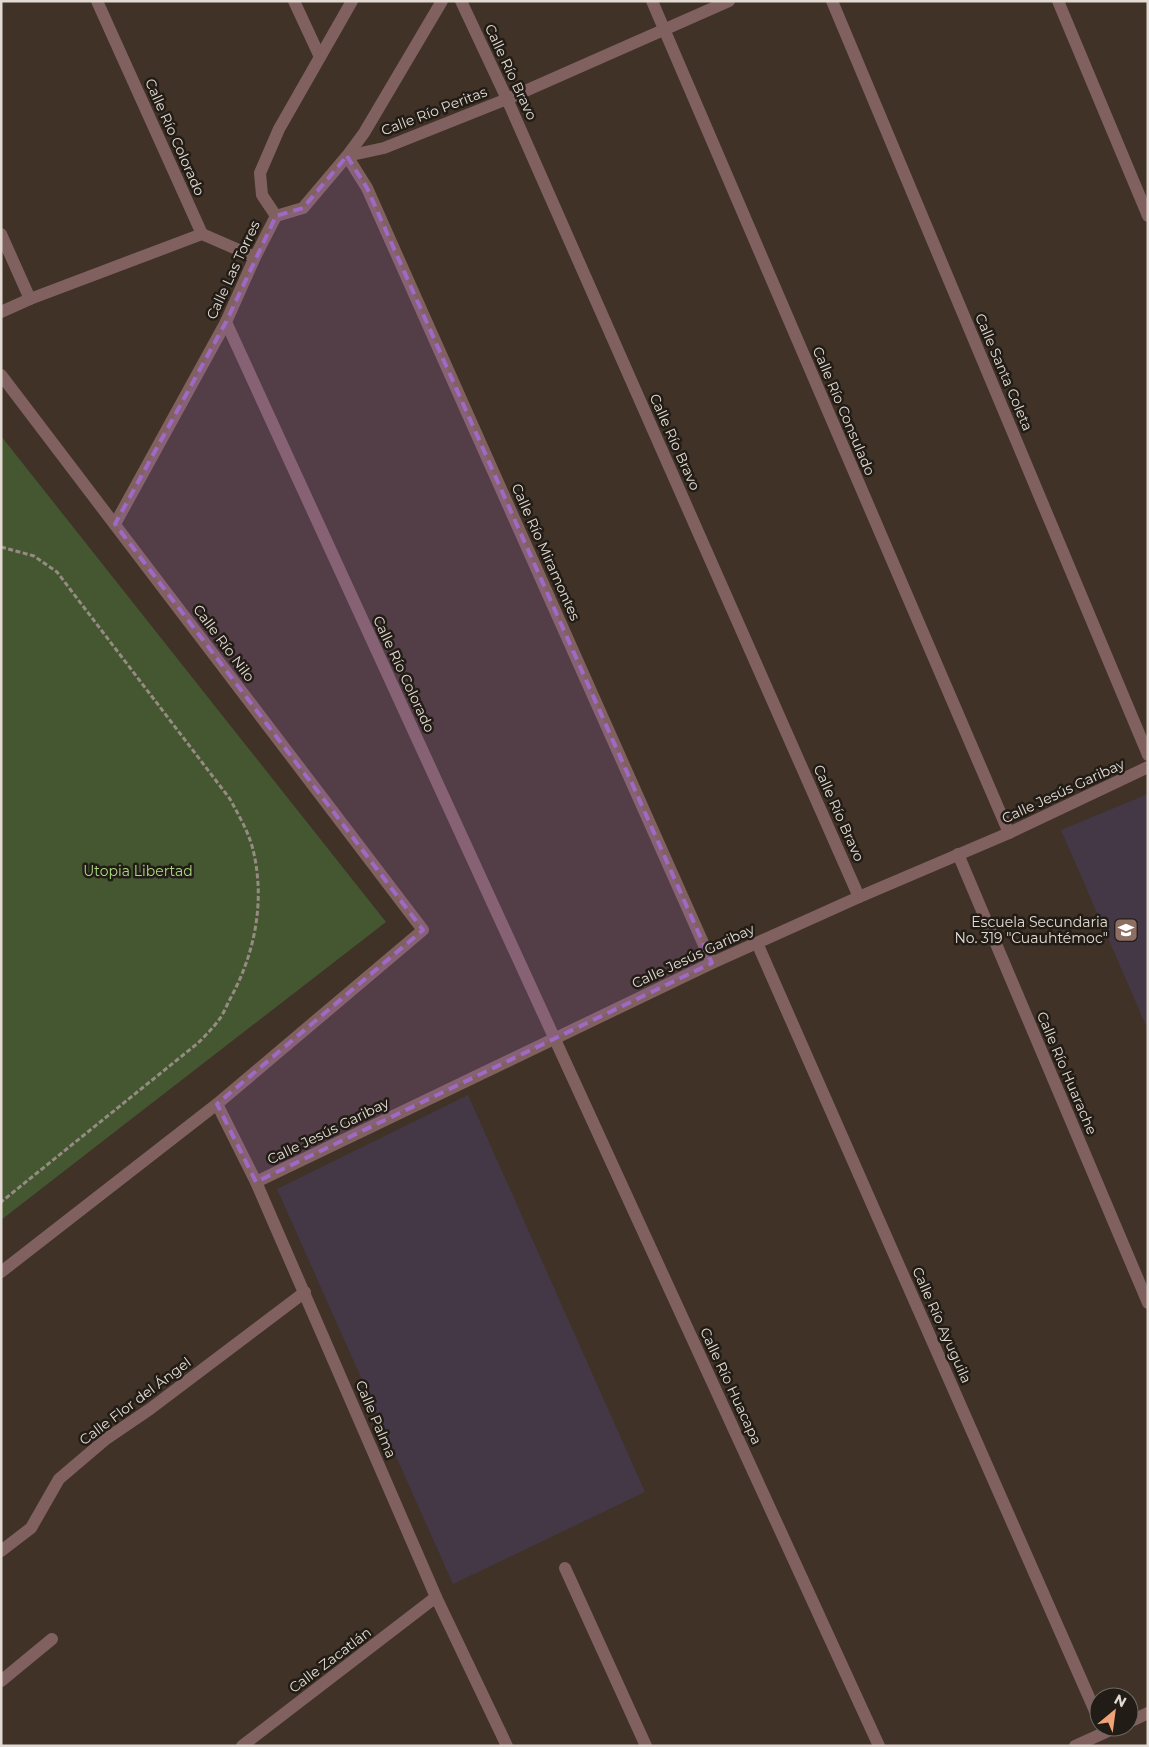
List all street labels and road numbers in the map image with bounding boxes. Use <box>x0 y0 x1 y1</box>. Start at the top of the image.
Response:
street label: Calle Río Bravo <box>481 21 541 123</box>
street label: Calle Río Colorado <box>141 76 209 199</box>
street label: Calle Río Peritas <box>378 82 490 139</box>
street label: Calle Las Torres <box>202 218 264 322</box>
street label: Calle Santa Coleta <box>971 311 1037 433</box>
street label: Calle Río Consulado <box>809 344 879 478</box>
street label: Calle Río Bravo <box>646 391 704 493</box>
street label: Calle Río Miramontes <box>508 481 584 624</box>
street label: Calle Río Nilo <box>189 601 259 685</box>
street label: Calle Río Colorado <box>369 613 439 735</box>
street label: Calle Jesús Garibay <box>999 754 1128 827</box>
street label: Calle Río Bravo <box>810 762 868 864</box>
street label: Calle Jesús Garibay <box>629 919 758 992</box>
street label: Calle Río Huarache <box>1033 1009 1101 1137</box>
street label: Calle Jesús Garibay <box>264 1094 392 1168</box>
street label: Calle Río Ayuguila <box>908 1264 976 1386</box>
street label: Calle Río Huacapa <box>696 1325 766 1447</box>
street label: Calle Flor del Ángel <box>76 1353 194 1449</box>
street label: Calle Palma <box>352 1377 400 1461</box>
street label: Calle Zacatlán <box>285 1623 375 1697</box>

